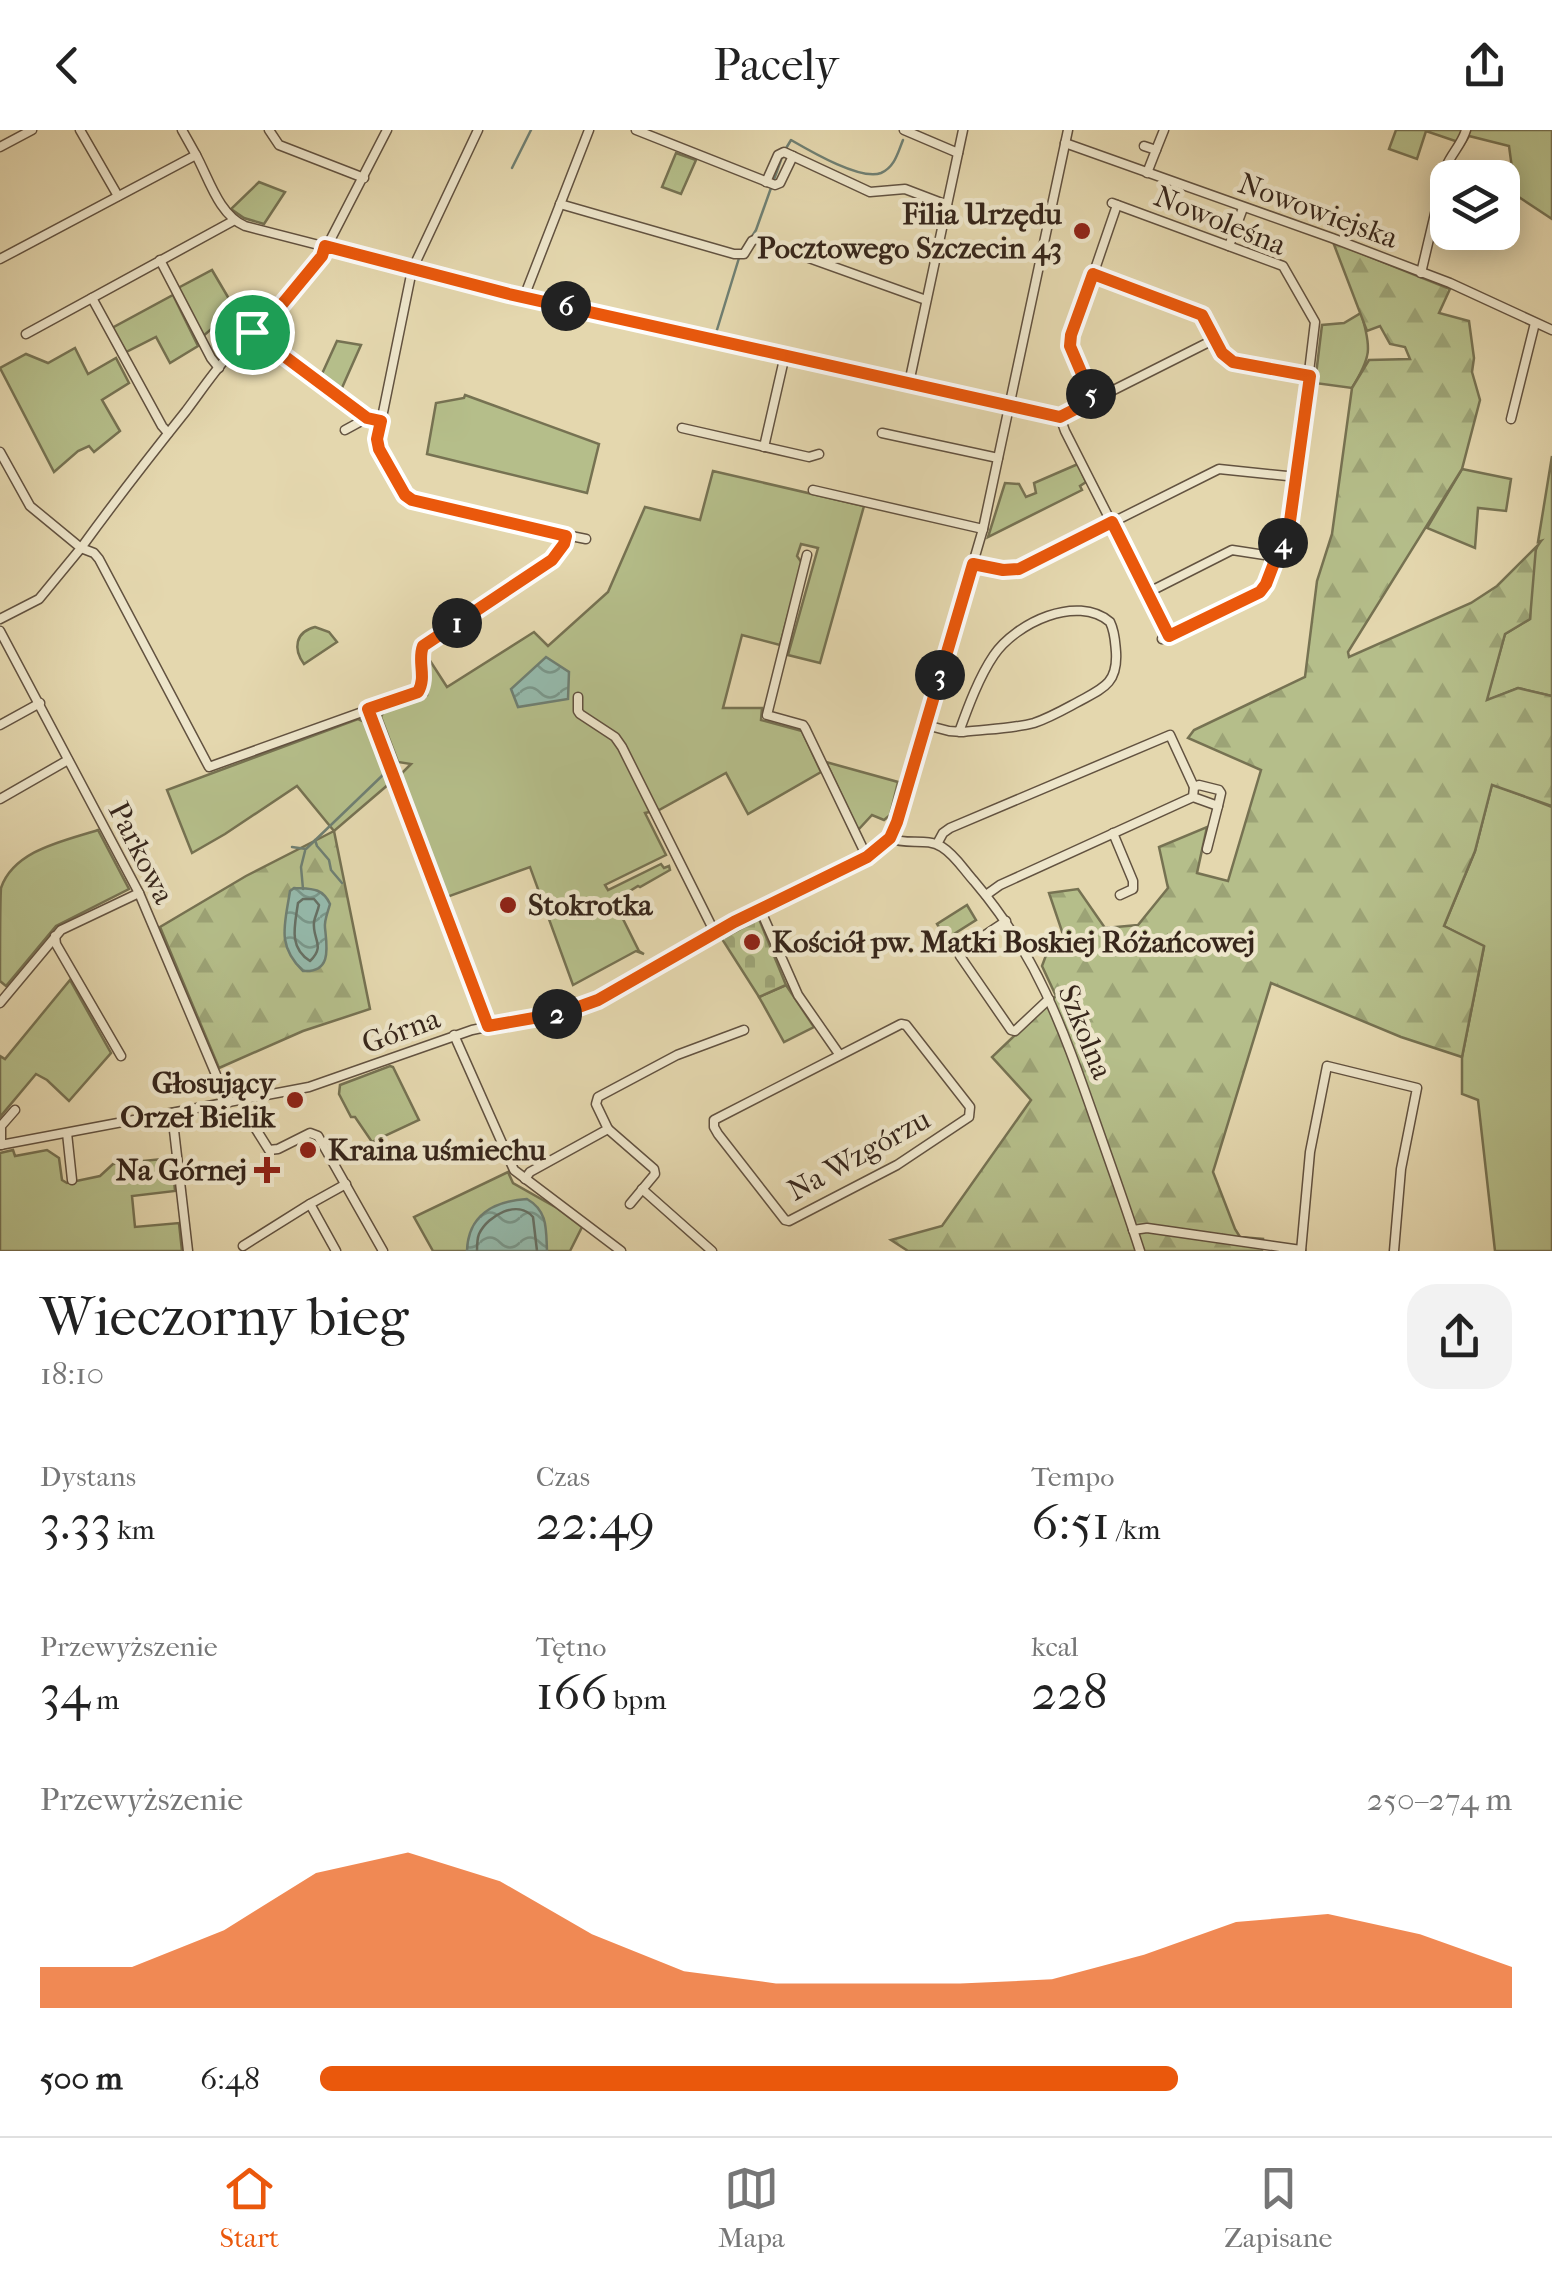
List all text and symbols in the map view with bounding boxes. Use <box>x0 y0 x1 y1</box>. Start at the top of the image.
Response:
icon: back <box>40 38 95 93</box>
icon: share <box>1457 38 1512 93</box>
text: Pacely <box>714 39 838 92</box>
map controls <box>1430 160 1520 250</box>
button: layers <box>1430 160 1520 250</box>
street label: Nowowiejska <box>1234 166 1403 256</box>
street label: Nowoleśna <box>1149 179 1292 264</box>
place label: Filia Urzędu Pocztowego Szczecin 43 <box>757 197 1063 267</box>
marker: Filia Urzędu Pocztowego Szczecin 43 <box>1071 220 1093 242</box>
pin: 6 <box>541 281 591 331</box>
text: 6 <box>558 289 574 322</box>
pin <box>210 290 295 375</box>
icon: arrive <box>225 305 280 360</box>
pin: 5 <box>1066 369 1116 419</box>
text: 5 <box>1085 377 1097 410</box>
pin: 4 <box>1258 518 1308 568</box>
text: 4 <box>1275 526 1291 559</box>
pin: 1 <box>432 598 482 648</box>
text: 1 <box>452 606 462 639</box>
pin: 3 <box>915 650 965 700</box>
text: 3 <box>934 658 946 691</box>
street label: Parkowa <box>101 796 182 911</box>
place label: Stokrotka <box>528 888 654 923</box>
marker: Stokrotka <box>497 894 519 916</box>
place label: Kościół pw. Matki Boskiej Różańcowej <box>772 925 1255 960</box>
marker: Kościół pw. Matki Boskiej Różańcowej <box>741 931 763 953</box>
street label: Szkolna <box>1050 980 1120 1085</box>
pin: 2 <box>532 989 582 1039</box>
text: 2 <box>550 997 564 1030</box>
street label: Górna <box>357 1000 446 1061</box>
place label: Głosujący Orzeł Bielik <box>120 1066 277 1135</box>
marker: Głosujący Orzeł Bielik <box>284 1089 306 1111</box>
street label: Na Wzgórzu <box>782 1102 936 1208</box>
place label: Kraina uśmiechu <box>328 1133 547 1168</box>
marker: Kraina uśmiechu <box>297 1139 319 1161</box>
place label: Na Górnej <box>116 1153 247 1188</box>
marker: Na Górnej <box>256 1159 278 1181</box>
button: share <box>1407 1284 1512 1389</box>
text: Wieczorny bieg <box>40 1285 408 1349</box>
text: 18:10 <box>40 1355 104 1392</box>
text: Dystans <box>40 1460 136 1493</box>
text: Czas <box>536 1460 590 1493</box>
text: Tempo <box>1031 1460 1114 1493</box>
text: 3.33 <box>40 1493 111 1552</box>
text: 22:49 <box>536 1493 655 1552</box>
text: 6:51 <box>1031 1493 1110 1552</box>
text: km <box>111 1513 155 1546</box>
text: /km <box>1110 1513 1161 1546</box>
text: Przewyższenie <box>40 1630 218 1663</box>
text: Tętno <box>536 1630 606 1663</box>
text: kcal <box>1031 1630 1078 1663</box>
text: 34 <box>40 1663 90 1722</box>
text: 166 <box>536 1663 607 1722</box>
text: 228 <box>1031 1663 1108 1722</box>
text: m <box>90 1683 119 1716</box>
text: bpm <box>607 1683 666 1716</box>
text: Przewyższenie <box>40 1781 243 1818</box>
text: 250–274 m <box>1367 1781 1512 1818</box>
text: 500 m <box>40 2060 123 2097</box>
text: 6:48 <box>200 2060 260 2097</box>
tab: Start <box>220 2161 279 2254</box>
tab: Mapa <box>718 2161 785 2254</box>
tab: Zapisane <box>1224 2161 1332 2254</box>

